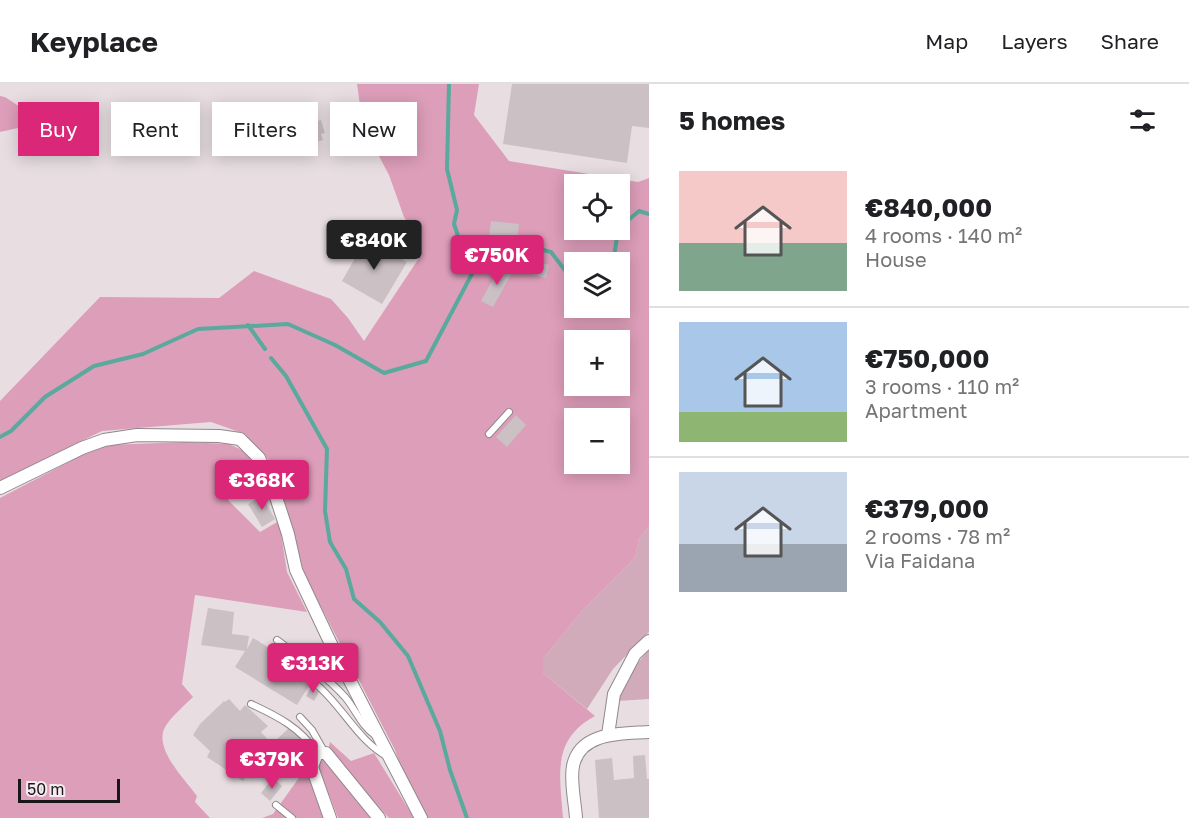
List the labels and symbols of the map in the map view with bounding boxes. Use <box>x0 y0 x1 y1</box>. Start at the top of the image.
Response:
pin: €840K <box>332 220 416 271</box>
pin: €750K <box>455 235 539 286</box>
pin: €368K <box>220 460 304 511</box>
pin: €313K <box>271 643 355 694</box>
pin: €379K <box>230 739 314 790</box>
scale bar <box>18 776 120 804</box>

